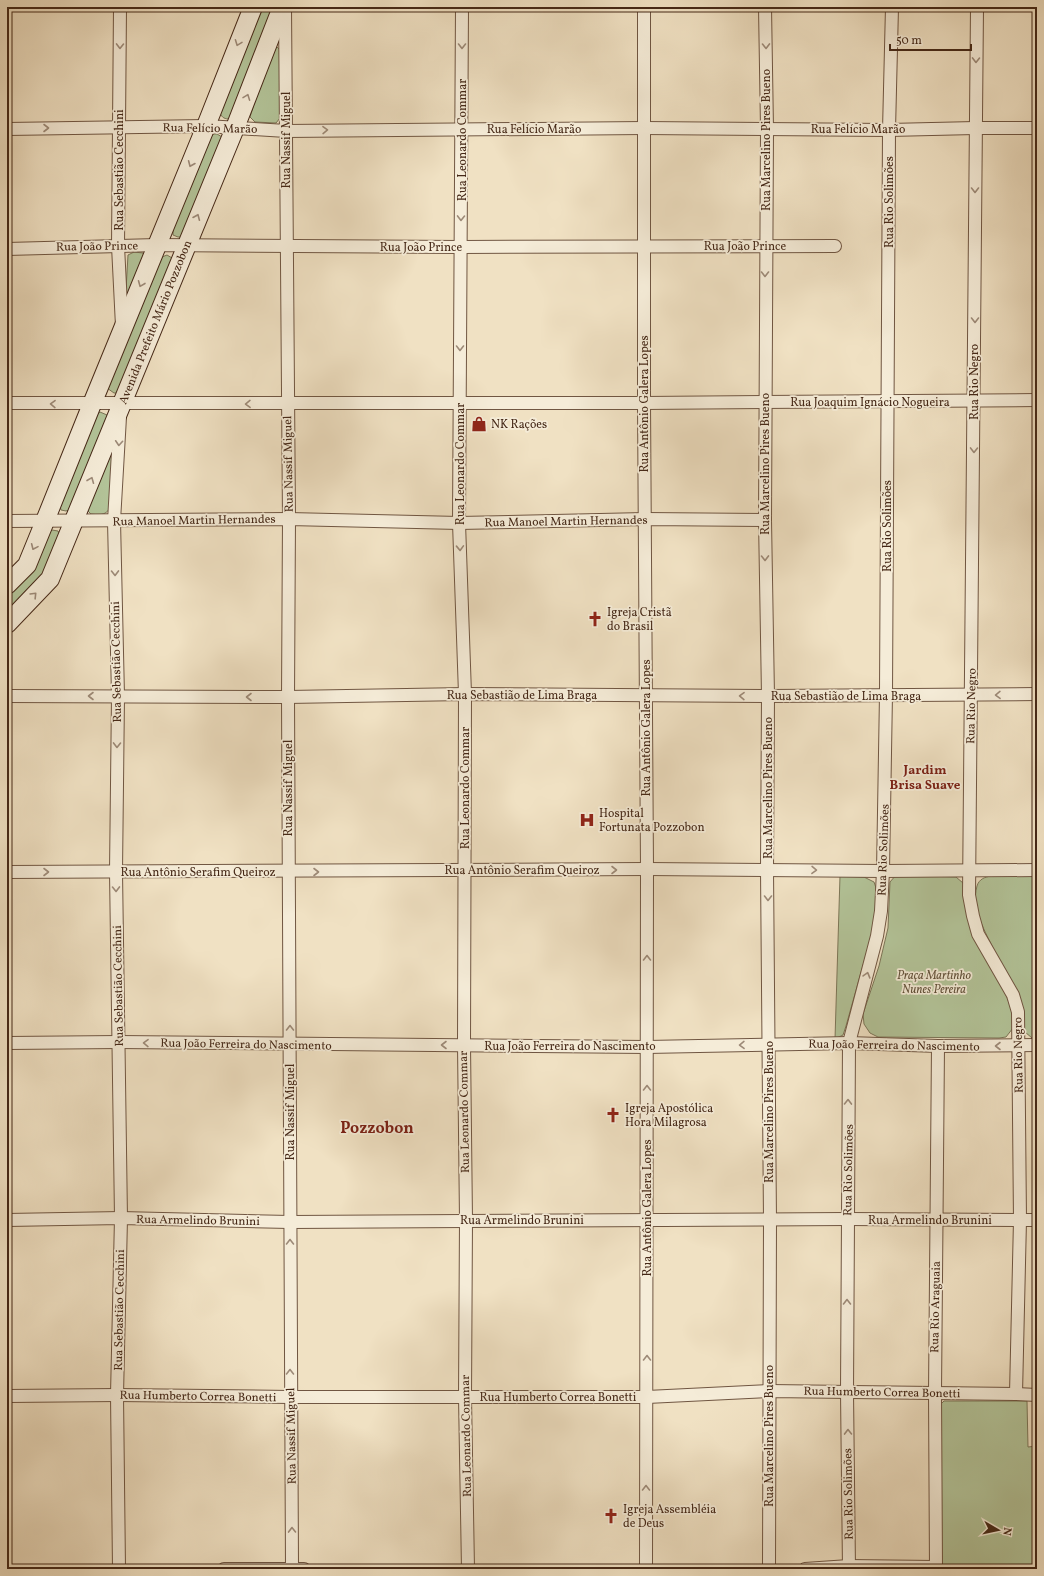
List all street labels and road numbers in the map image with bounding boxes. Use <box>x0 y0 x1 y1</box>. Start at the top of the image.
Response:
street label: Rua Marcelino Pires Bueno <box>759 69 775 211</box>
street label: Rua Leonardo Commar <box>455 79 471 201</box>
street label: Rua Nassif Miguel <box>279 91 295 188</box>
street label: Rua Sebastião Cecchini <box>112 109 128 231</box>
street label: Rua Felício Marão <box>163 120 257 138</box>
street label: Rua Felício Marão <box>487 122 581 138</box>
street label: Rua Felício Marão <box>811 122 905 138</box>
street label: Rua Rio Solimões <box>882 156 898 248</box>
street label: Rua João Prince <box>56 238 139 256</box>
street label: Avenida Prefeito Mário Pozzobon <box>116 238 196 407</box>
street label: Rua João Prince <box>704 239 786 255</box>
street label: Rua João Prince <box>380 240 462 256</box>
street label: Rua Antônio Galera Lopes <box>637 335 653 473</box>
street label: Rua Rio Negro <box>967 344 983 420</box>
street label: Rua Marcelino Pires Bueno <box>758 393 774 535</box>
street label: Rua Joaquim Ignácio Nogueira <box>790 395 950 411</box>
street label: Rua Leonardo Commar <box>453 403 469 525</box>
street label: Rua Nassif Miguel <box>280 415 298 513</box>
street label: Rua Rio Solimões <box>880 480 896 572</box>
street label: Rua Manoel Martin Hernandes <box>112 512 276 530</box>
street label: Rua Manoel Martin Hernandes <box>484 513 648 531</box>
street label: Rua Sebastião Cecchini <box>108 601 126 723</box>
street label: Rua Antônio Galera Lopes <box>639 659 655 797</box>
street label: Rua Rio Negro <box>963 668 981 744</box>
street label: Rua Sebastião de Lima Braga <box>447 688 597 704</box>
street label: Rua Sebastião de Lima Braga <box>771 689 921 705</box>
street label: Rua Marcelino Pires Bueno <box>761 717 777 859</box>
street label: Rua Leonardo Commar <box>458 727 474 849</box>
street label: Rua Nassif Miguel <box>281 739 297 836</box>
street label: Rua Rio Solimões <box>874 804 894 896</box>
street label: Rua Antônio Serafim Queiroz <box>444 863 600 879</box>
street label: Rua Antônio Serafim Queiroz <box>120 865 276 881</box>
street label: Rua Sebastião Cecchini <box>110 925 128 1047</box>
street label: Rua Rio Negro <box>1010 1017 1028 1093</box>
street label: Rua João Ferreira do Nascimento <box>160 1036 332 1054</box>
street label: Rua João Ferreira do Nascimento <box>808 1037 980 1055</box>
street label: Rua João Ferreira do Nascimento <box>484 1039 656 1055</box>
street label: Rua Marcelino Pires Bueno <box>762 1041 778 1183</box>
street label: Rua Leonardo Commar <box>456 1051 474 1173</box>
street label: Rua Nassif Miguel <box>283 1063 299 1160</box>
street label: Rua Rio Solimões <box>840 1124 858 1216</box>
street label: Rua Antônio Galera Lopes <box>640 1139 656 1277</box>
street label: Rua Armelindo Brunini <box>136 1212 260 1230</box>
street label: Rua Armelindo Brunini <box>460 1213 584 1229</box>
street label: Rua Armelindo Brunini <box>868 1213 992 1229</box>
street label: Rua Sebastião Cecchini <box>111 1249 129 1371</box>
street label: Rua Rio Araguaia <box>927 1261 945 1353</box>
street label: Rua Marcelino Pires Bueno <box>762 1365 778 1507</box>
street label: Rua Leonardo Commar <box>458 1375 476 1497</box>
street label: Rua Humberto Correa Bonetti <box>803 1384 961 1402</box>
street label: Rua Nassif Miguel <box>283 1387 301 1485</box>
street label: Rua Humberto Correa Bonetti <box>119 1388 277 1406</box>
street label: Rua Humberto Correa Bonetti <box>480 1390 637 1406</box>
street label: Rua Rio Solimões <box>840 1448 858 1540</box>

